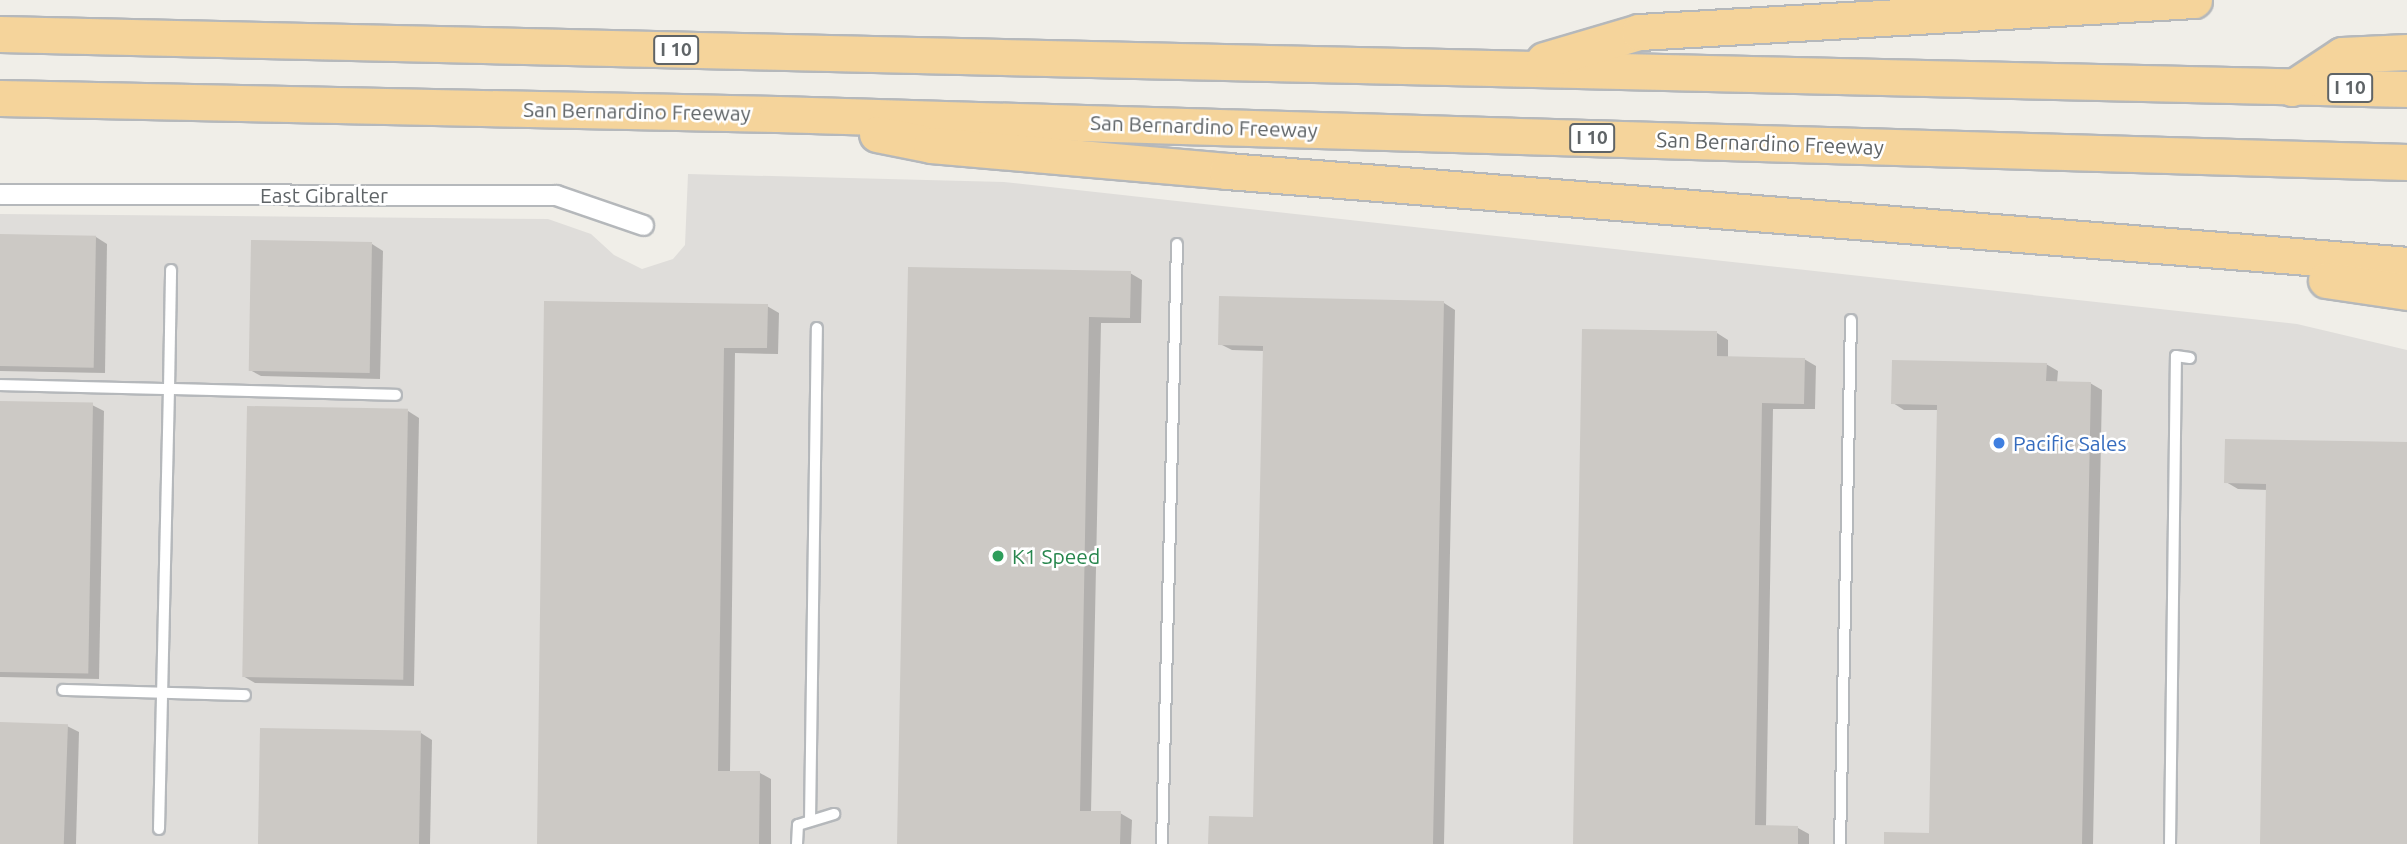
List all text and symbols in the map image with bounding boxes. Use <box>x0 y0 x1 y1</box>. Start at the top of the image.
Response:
road number: I 10 <box>652 34 700 66</box>
road number: I 10 <box>2326 72 2374 104</box>
street label: San Bernardino Freeway <box>523 96 751 126</box>
street label: San Bernardino Freeway <box>1090 109 1318 143</box>
road number: I 10 <box>1568 122 1616 154</box>
street label: San Bernardino Freeway <box>1656 126 1884 160</box>
street label: East Gibralter <box>260 182 388 208</box>
place label: Pacific Sales <box>2013 430 2127 456</box>
marker: Pacific Sales <box>1991 435 2007 451</box>
place label: K1 Speed <box>1012 543 1100 569</box>
marker: K1 Speed <box>990 548 1006 564</box>

